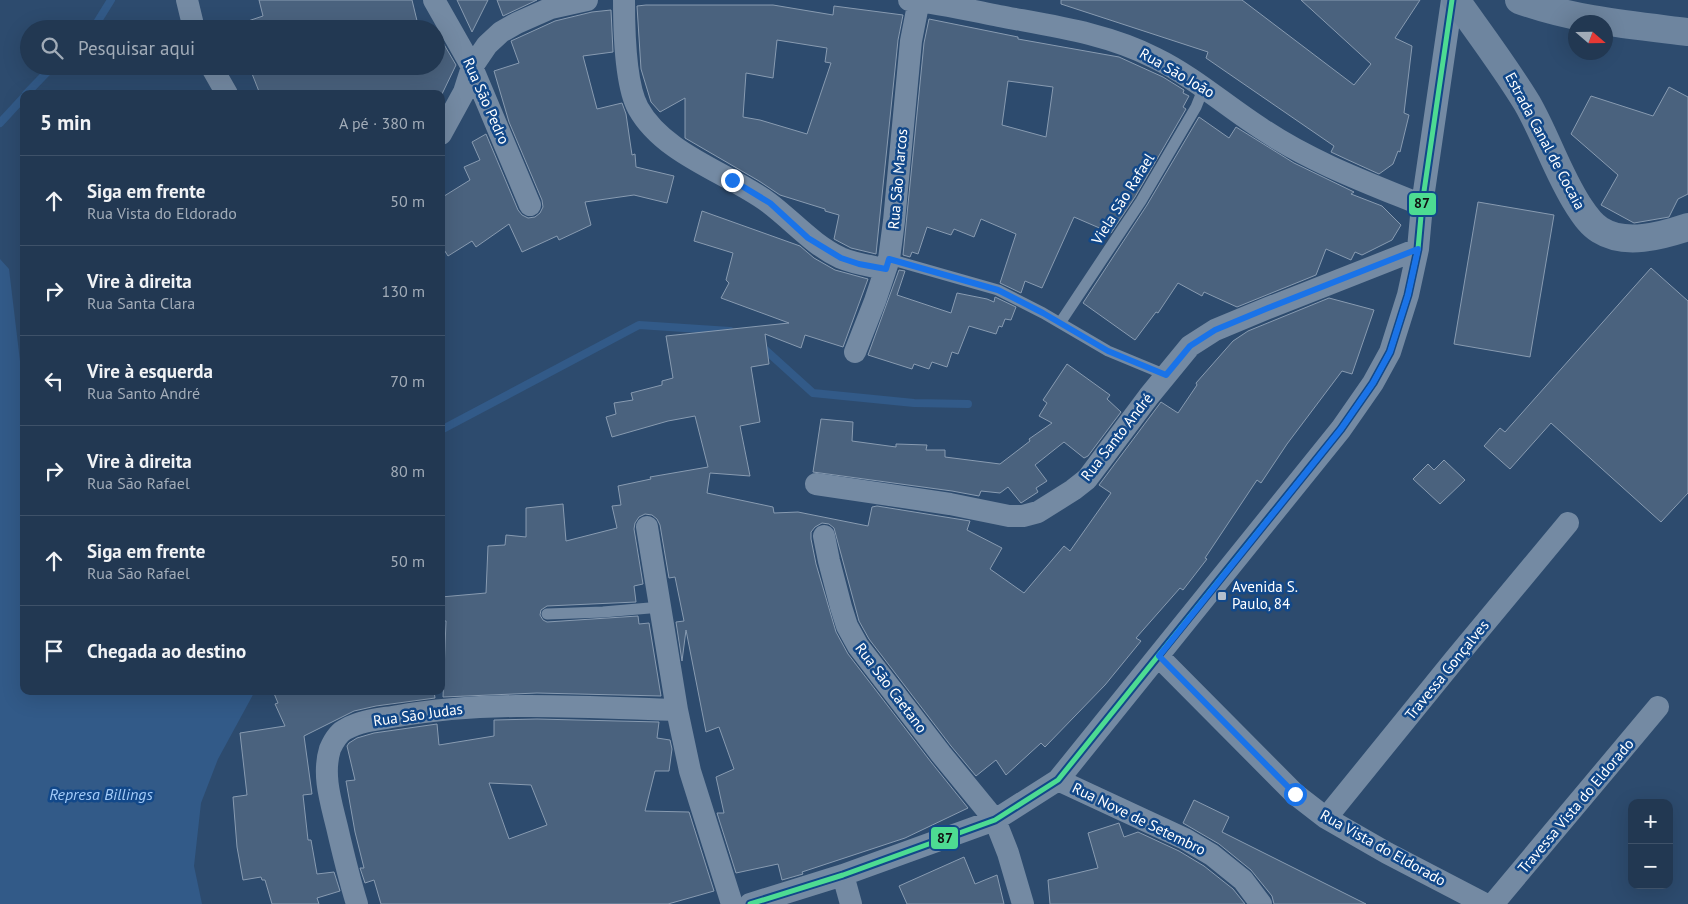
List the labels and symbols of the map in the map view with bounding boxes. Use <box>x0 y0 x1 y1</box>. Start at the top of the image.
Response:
north arrow <box>1568 15 1613 60</box>
street label: Rua São João <box>1136 43 1218 102</box>
street label: Rua São Pedro <box>459 55 514 147</box>
street label: Estrada Canal de Cocaia <box>1501 69 1590 213</box>
street label: Rua São Marcos <box>884 128 911 230</box>
street label: Viela São Rafael <box>1086 149 1158 249</box>
route end <box>721 169 744 192</box>
line badge: 87 <box>1408 192 1437 216</box>
text: 87 <box>1414 194 1430 212</box>
street label: Rua Santo André <box>1076 389 1157 484</box>
place label: Avenida S. Paulo, 84 <box>1232 577 1298 613</box>
marker: Avenida S. Paulo, 84 <box>1216 590 1228 602</box>
street label: Travessa Gonçalves <box>1401 616 1493 723</box>
street label: Rua São Caetano <box>851 639 931 737</box>
street label: Rua São Judas <box>372 699 464 730</box>
street label: Travessa Vista do Eldorado <box>1514 734 1638 877</box>
street label: Rua Nove de Setembro <box>1069 778 1209 859</box>
route start <box>1284 783 1307 806</box>
water label: Represa Billings <box>49 784 153 804</box>
street label: Rua Vista do Eldorado <box>1317 805 1449 890</box>
line badge: 87 <box>930 826 959 850</box>
text: 87 <box>937 829 953 847</box>

